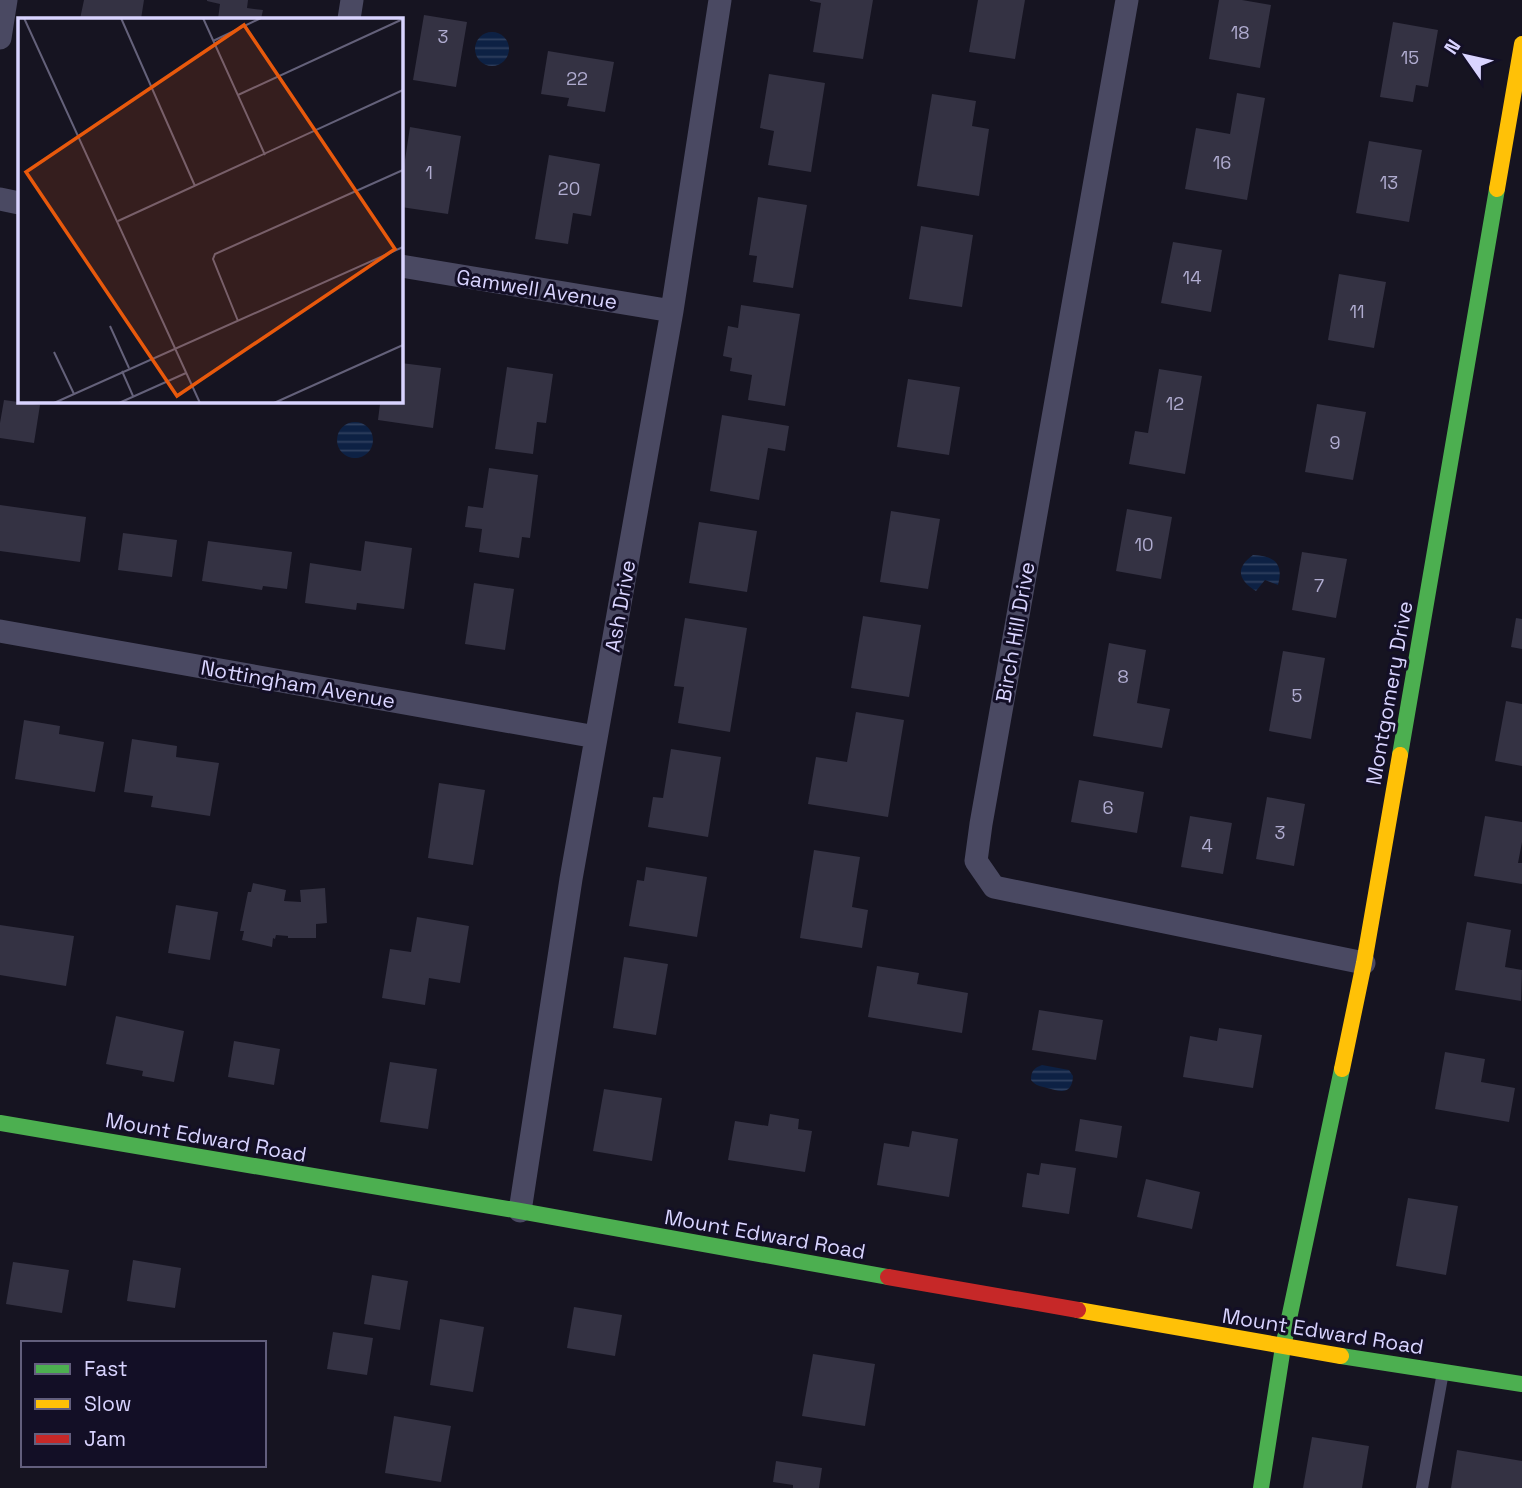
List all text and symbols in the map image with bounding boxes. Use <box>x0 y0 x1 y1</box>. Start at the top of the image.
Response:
inset map <box>18 18 402 402</box>
house number: 18 <box>1231 21 1249 44</box>
north arrow <box>1431 21 1501 91</box>
house number: 3 <box>438 25 448 48</box>
text: N <box>1438 35 1466 59</box>
house number: 15 <box>1401 46 1419 69</box>
house number: 22 <box>566 67 588 90</box>
house number: 16 <box>1213 151 1231 174</box>
house number: 1 <box>425 161 433 184</box>
house number: 13 <box>1380 171 1398 194</box>
house number: 20 <box>558 177 580 200</box>
street label: Gamwell Avenue <box>455 263 619 315</box>
house number: 14 <box>1183 266 1201 289</box>
house number: 11 <box>1349 300 1365 323</box>
house number: 12 <box>1166 392 1184 415</box>
house number: 9 <box>1329 431 1341 454</box>
house number: 10 <box>1134 533 1154 556</box>
street label: Ash Drive <box>599 558 641 654</box>
street label: Birch Hill Drive <box>989 560 1041 704</box>
house number: 7 <box>1314 574 1324 597</box>
street label: Montgomery Drive <box>1360 599 1418 787</box>
street label: Nottingham Avenue <box>199 654 397 714</box>
house number: 8 <box>1117 665 1129 688</box>
house number: 5 <box>1292 684 1302 707</box>
house number: 6 <box>1102 796 1114 819</box>
house number: 3 <box>1275 821 1285 844</box>
house number: 4 <box>1201 834 1213 857</box>
street label: Mount Edward Road <box>103 1106 309 1168</box>
street label: Mount Edward Road <box>662 1203 868 1265</box>
street label: Mount Edward Road <box>1220 1302 1426 1360</box>
legend <box>21 1341 266 1467</box>
text: Fast <box>84 1355 128 1382</box>
text: Slow <box>84 1390 132 1417</box>
text: Jam <box>84 1425 126 1452</box>

